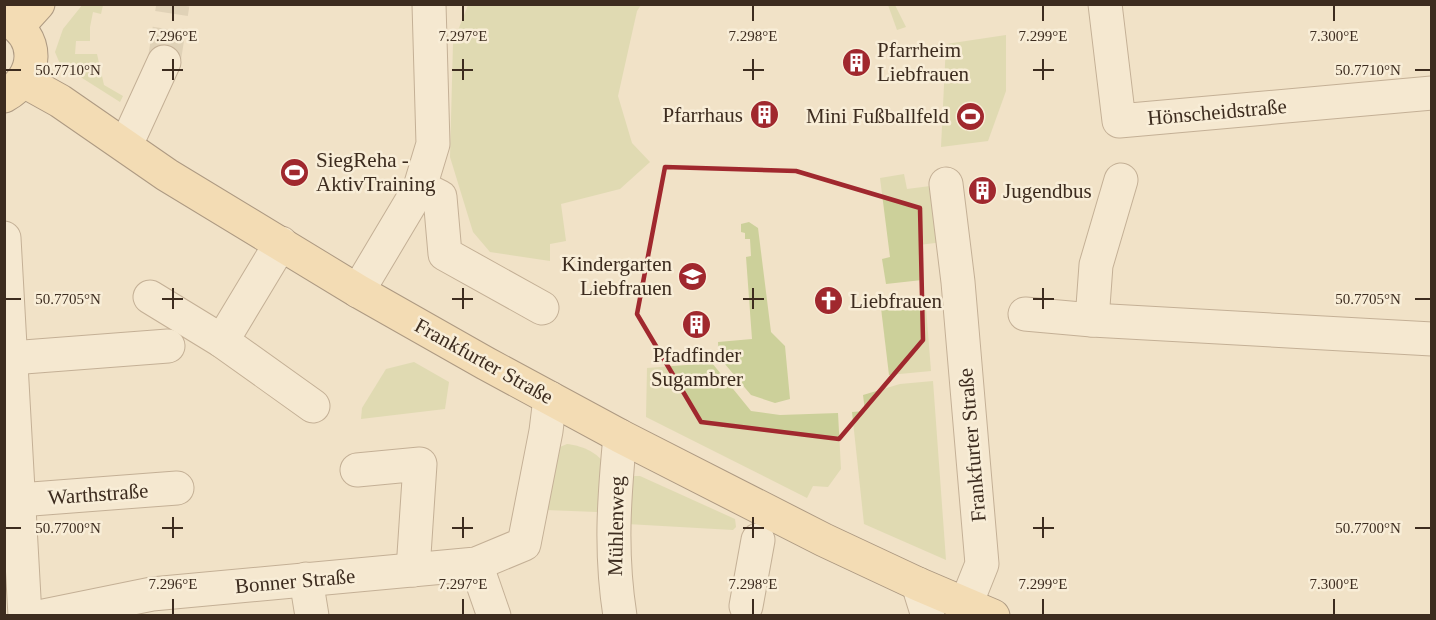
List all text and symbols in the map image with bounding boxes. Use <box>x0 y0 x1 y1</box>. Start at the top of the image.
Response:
text: 7.296°E <box>149 28 197 44</box>
text: 7.297°E <box>439 28 487 44</box>
text: 7.298°E <box>729 28 777 44</box>
text: 7.299°E <box>1019 28 1067 44</box>
text: 7.300°E <box>1310 28 1358 44</box>
place label: Pfarrheim Liebfrauen <box>877 38 970 86</box>
building icon: Pfarrheim Liebfrauen <box>840 46 872 78</box>
text: 50.7710°N <box>35 62 101 78</box>
text: 50.7710°N <box>1335 62 1401 78</box>
street label: Hönscheidstraße <box>1146 94 1288 130</box>
building icon: Pfarrhaus <box>748 99 780 131</box>
sports icon: Mini Fußballfeld <box>954 100 986 132</box>
place label: Pfarrhaus <box>663 103 743 127</box>
place label: Mini Fußballfeld <box>806 104 949 128</box>
place label: SiegReha - AktivTraining <box>316 148 436 196</box>
sports icon: SiegReha - AktivTraining <box>279 156 311 188</box>
building icon: Jugendbus <box>966 175 998 207</box>
place label: Jugendbus <box>1003 179 1092 203</box>
place label: Kindergarten Liebfrauen <box>562 252 672 300</box>
school or university icon: Kindergarten Liebfrauen <box>677 260 709 292</box>
church icon: Liebfrauen <box>813 285 845 317</box>
place label: Liebfrauen <box>850 289 943 313</box>
text: 50.7705°N <box>35 291 101 307</box>
text: 50.7705°N <box>1335 291 1401 307</box>
building icon: Pfadfinder Sugambrer <box>681 308 713 340</box>
street label: Frankfurter Straße <box>411 313 557 409</box>
place label: Pfadfinder Sugambrer <box>651 343 743 391</box>
street label: Frankfurter Straße <box>953 367 991 523</box>
street label: Mühlenweg <box>603 475 629 576</box>
street label: Warthstraße <box>47 479 149 509</box>
text: 50.7700°N <box>35 520 101 536</box>
text: 50.7700°N <box>1335 520 1401 536</box>
street label: Bonner Straße <box>234 564 356 598</box>
text: 7.296°E <box>149 576 197 592</box>
text: 7.297°E <box>439 576 487 592</box>
text: 7.298°E <box>729 576 777 592</box>
text: 7.299°E <box>1019 576 1067 592</box>
text: 7.300°E <box>1310 576 1358 592</box>

